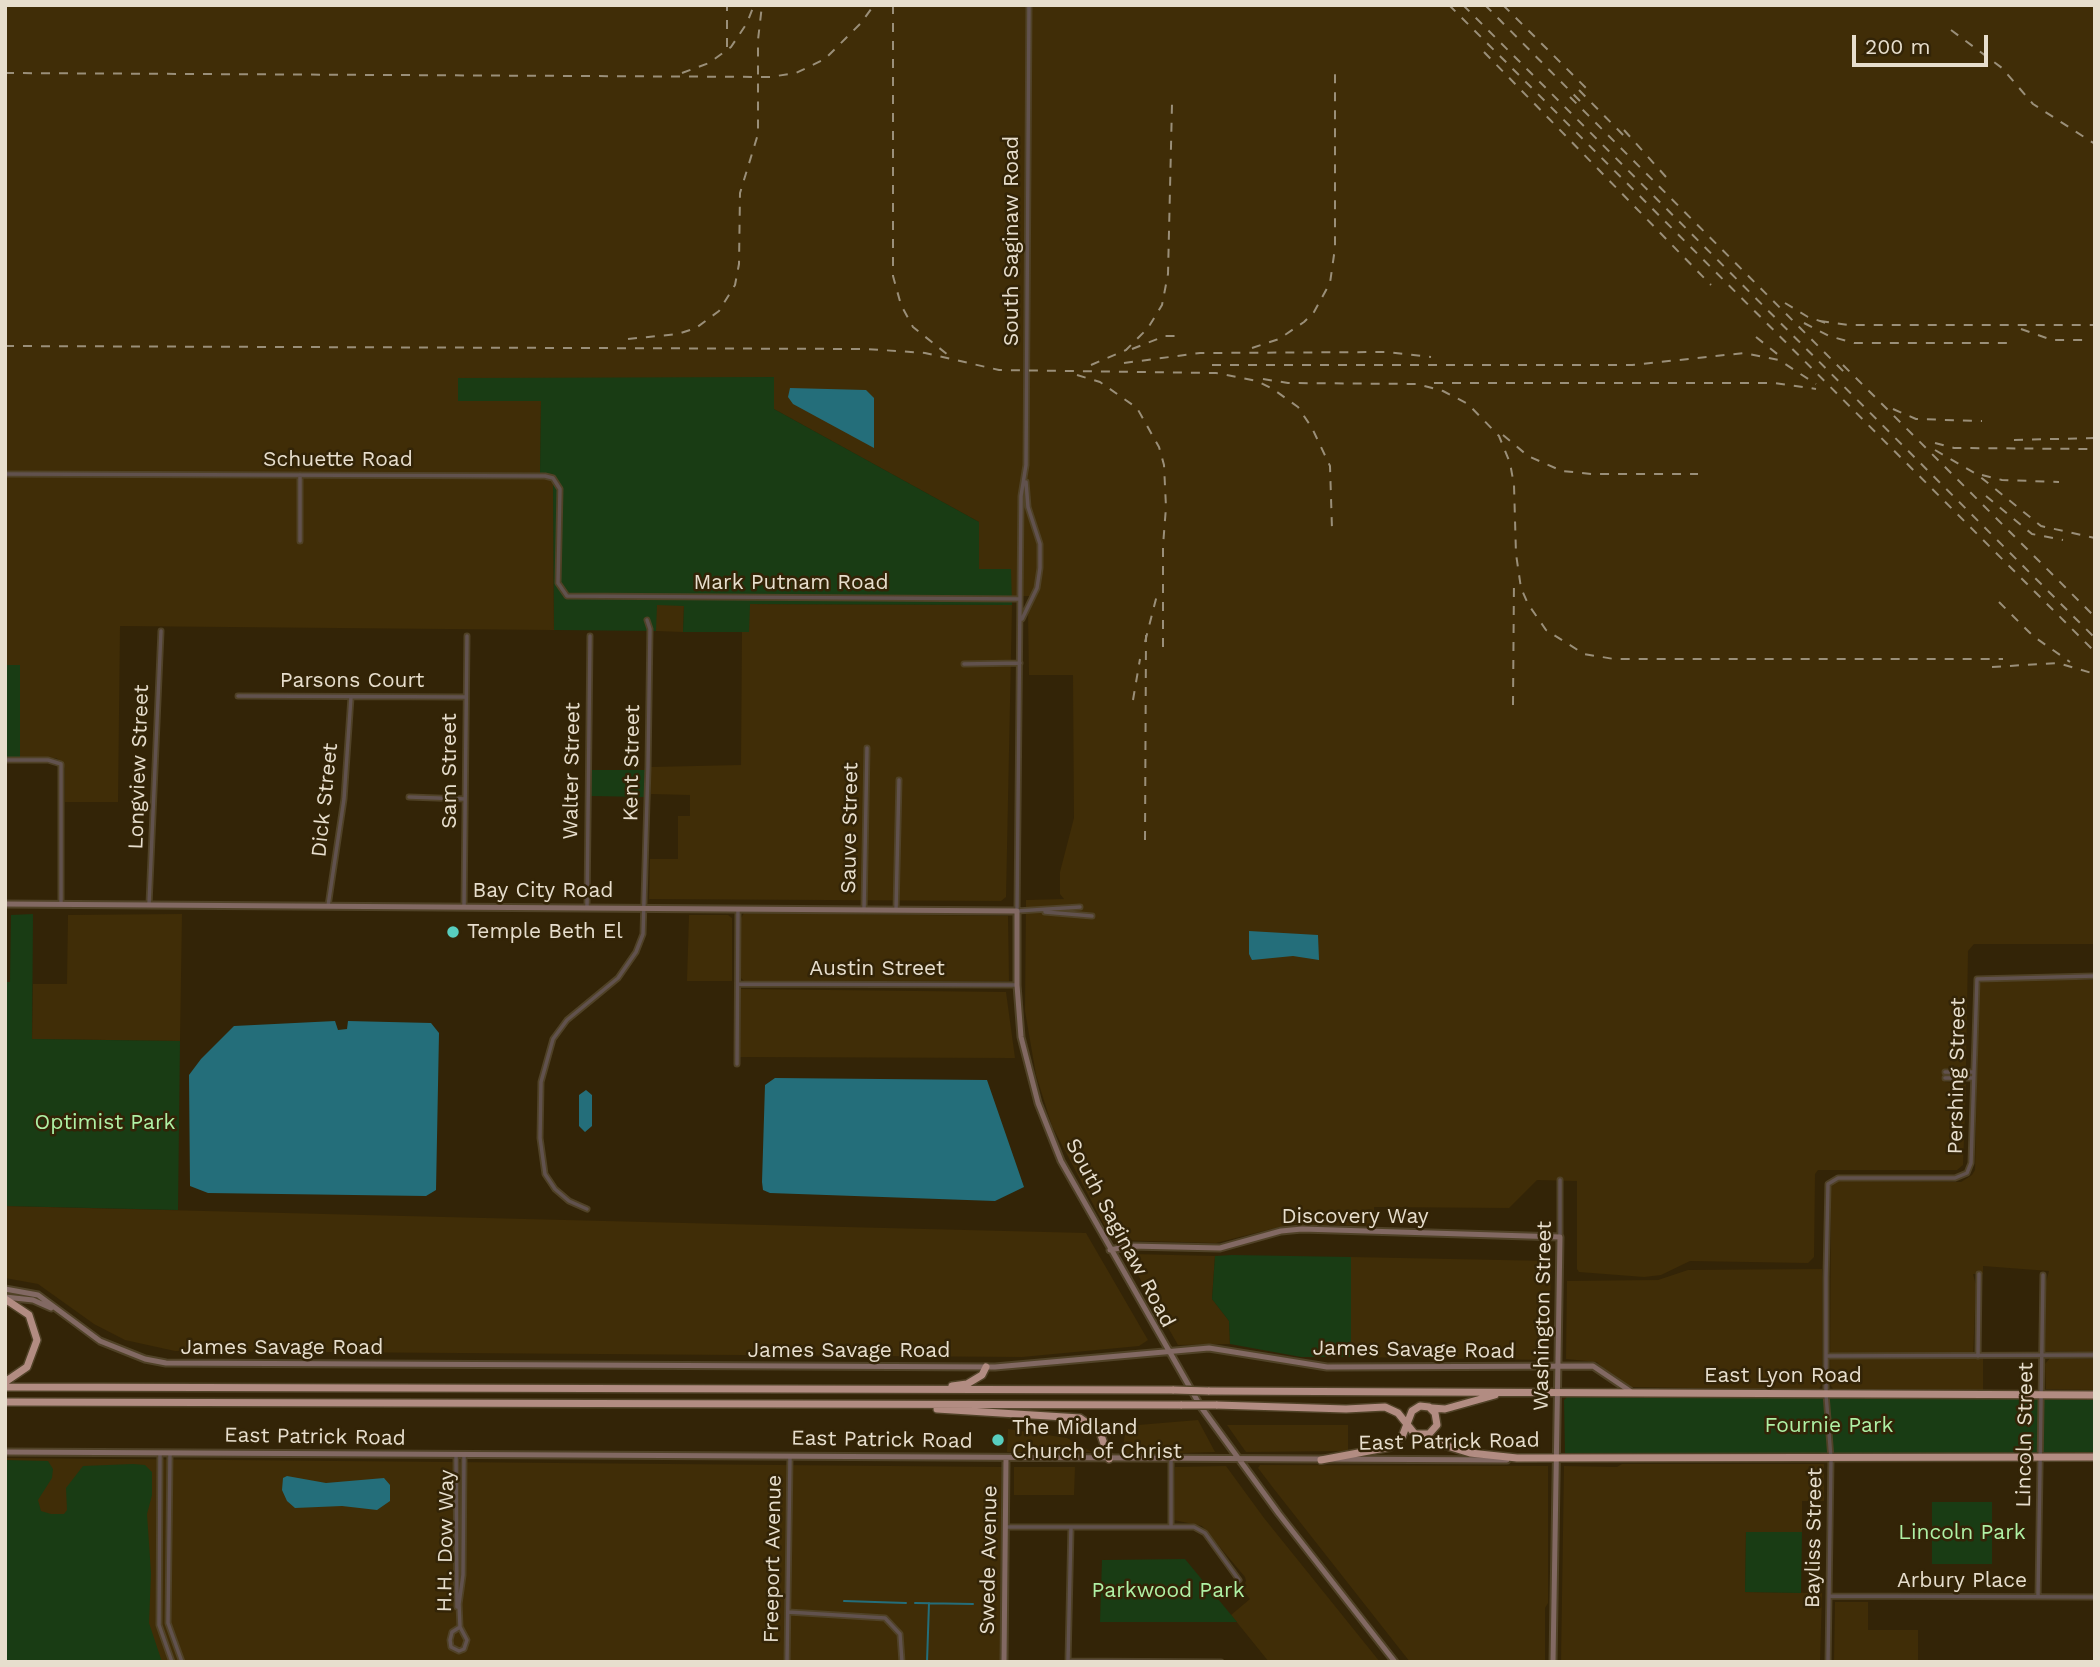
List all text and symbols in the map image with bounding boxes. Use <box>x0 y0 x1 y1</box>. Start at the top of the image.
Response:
scale bar <box>1855 21 1992 65</box>
text: 200 m <box>1865 34 1931 59</box>
street label: South Saginaw Road <box>999 136 1025 346</box>
street label: Schuette Road <box>263 447 413 473</box>
street label: Mark Putnam Road <box>693 570 889 596</box>
street label: Parsons Court <box>280 668 424 694</box>
street label: Longview Street <box>124 684 154 850</box>
street label: Walter Street <box>558 702 586 840</box>
street label: Kent Street <box>618 704 646 822</box>
street label: Sam Street <box>437 713 463 829</box>
street label: Dick Street <box>306 742 344 858</box>
street label: Sauve Street <box>836 762 864 894</box>
street label: Bay City Road <box>472 878 614 904</box>
place label: Temple Beth El <box>467 919 623 945</box>
marker: Temple Beth El <box>445 924 461 940</box>
street label: Austin Street <box>809 956 945 982</box>
street label: Pershing Street <box>1943 997 1971 1155</box>
park label: Optimist Park <box>35 1110 175 1136</box>
street label: South Saginaw Road <box>1059 1134 1181 1332</box>
street label: Discovery Way <box>1281 1204 1429 1230</box>
street label: Washington Street <box>1529 1221 1557 1411</box>
street label: James Savage Road <box>181 1335 383 1361</box>
street label: James Savage Road <box>1312 1336 1516 1364</box>
street label: James Savage Road <box>748 1338 950 1364</box>
street label: Lincoln Street <box>2011 1362 2039 1508</box>
street label: East Lyon Road <box>1704 1363 1862 1389</box>
park label: Fournie Park <box>1765 1413 1893 1439</box>
place label: The Midland Church of Christ <box>1012 1415 1182 1465</box>
street label: East Patrick Road <box>224 1423 406 1451</box>
street label: East Patrick Road <box>791 1426 973 1454</box>
street label: East Patrick Road <box>1358 1428 1540 1456</box>
marker: The Midland Church of Christ <box>990 1432 1006 1448</box>
street label: Bayliss Street <box>1800 1468 1828 1608</box>
street label: H.H. Dow Way <box>432 1469 460 1613</box>
street label: Freeport Avenue <box>759 1475 787 1643</box>
street label: Swede Avenue <box>975 1485 1003 1635</box>
park label: Lincoln Park <box>1898 1520 2026 1546</box>
street label: Arbury Place <box>1897 1568 2027 1594</box>
park label: Parkwood Park <box>1091 1578 1245 1604</box>

